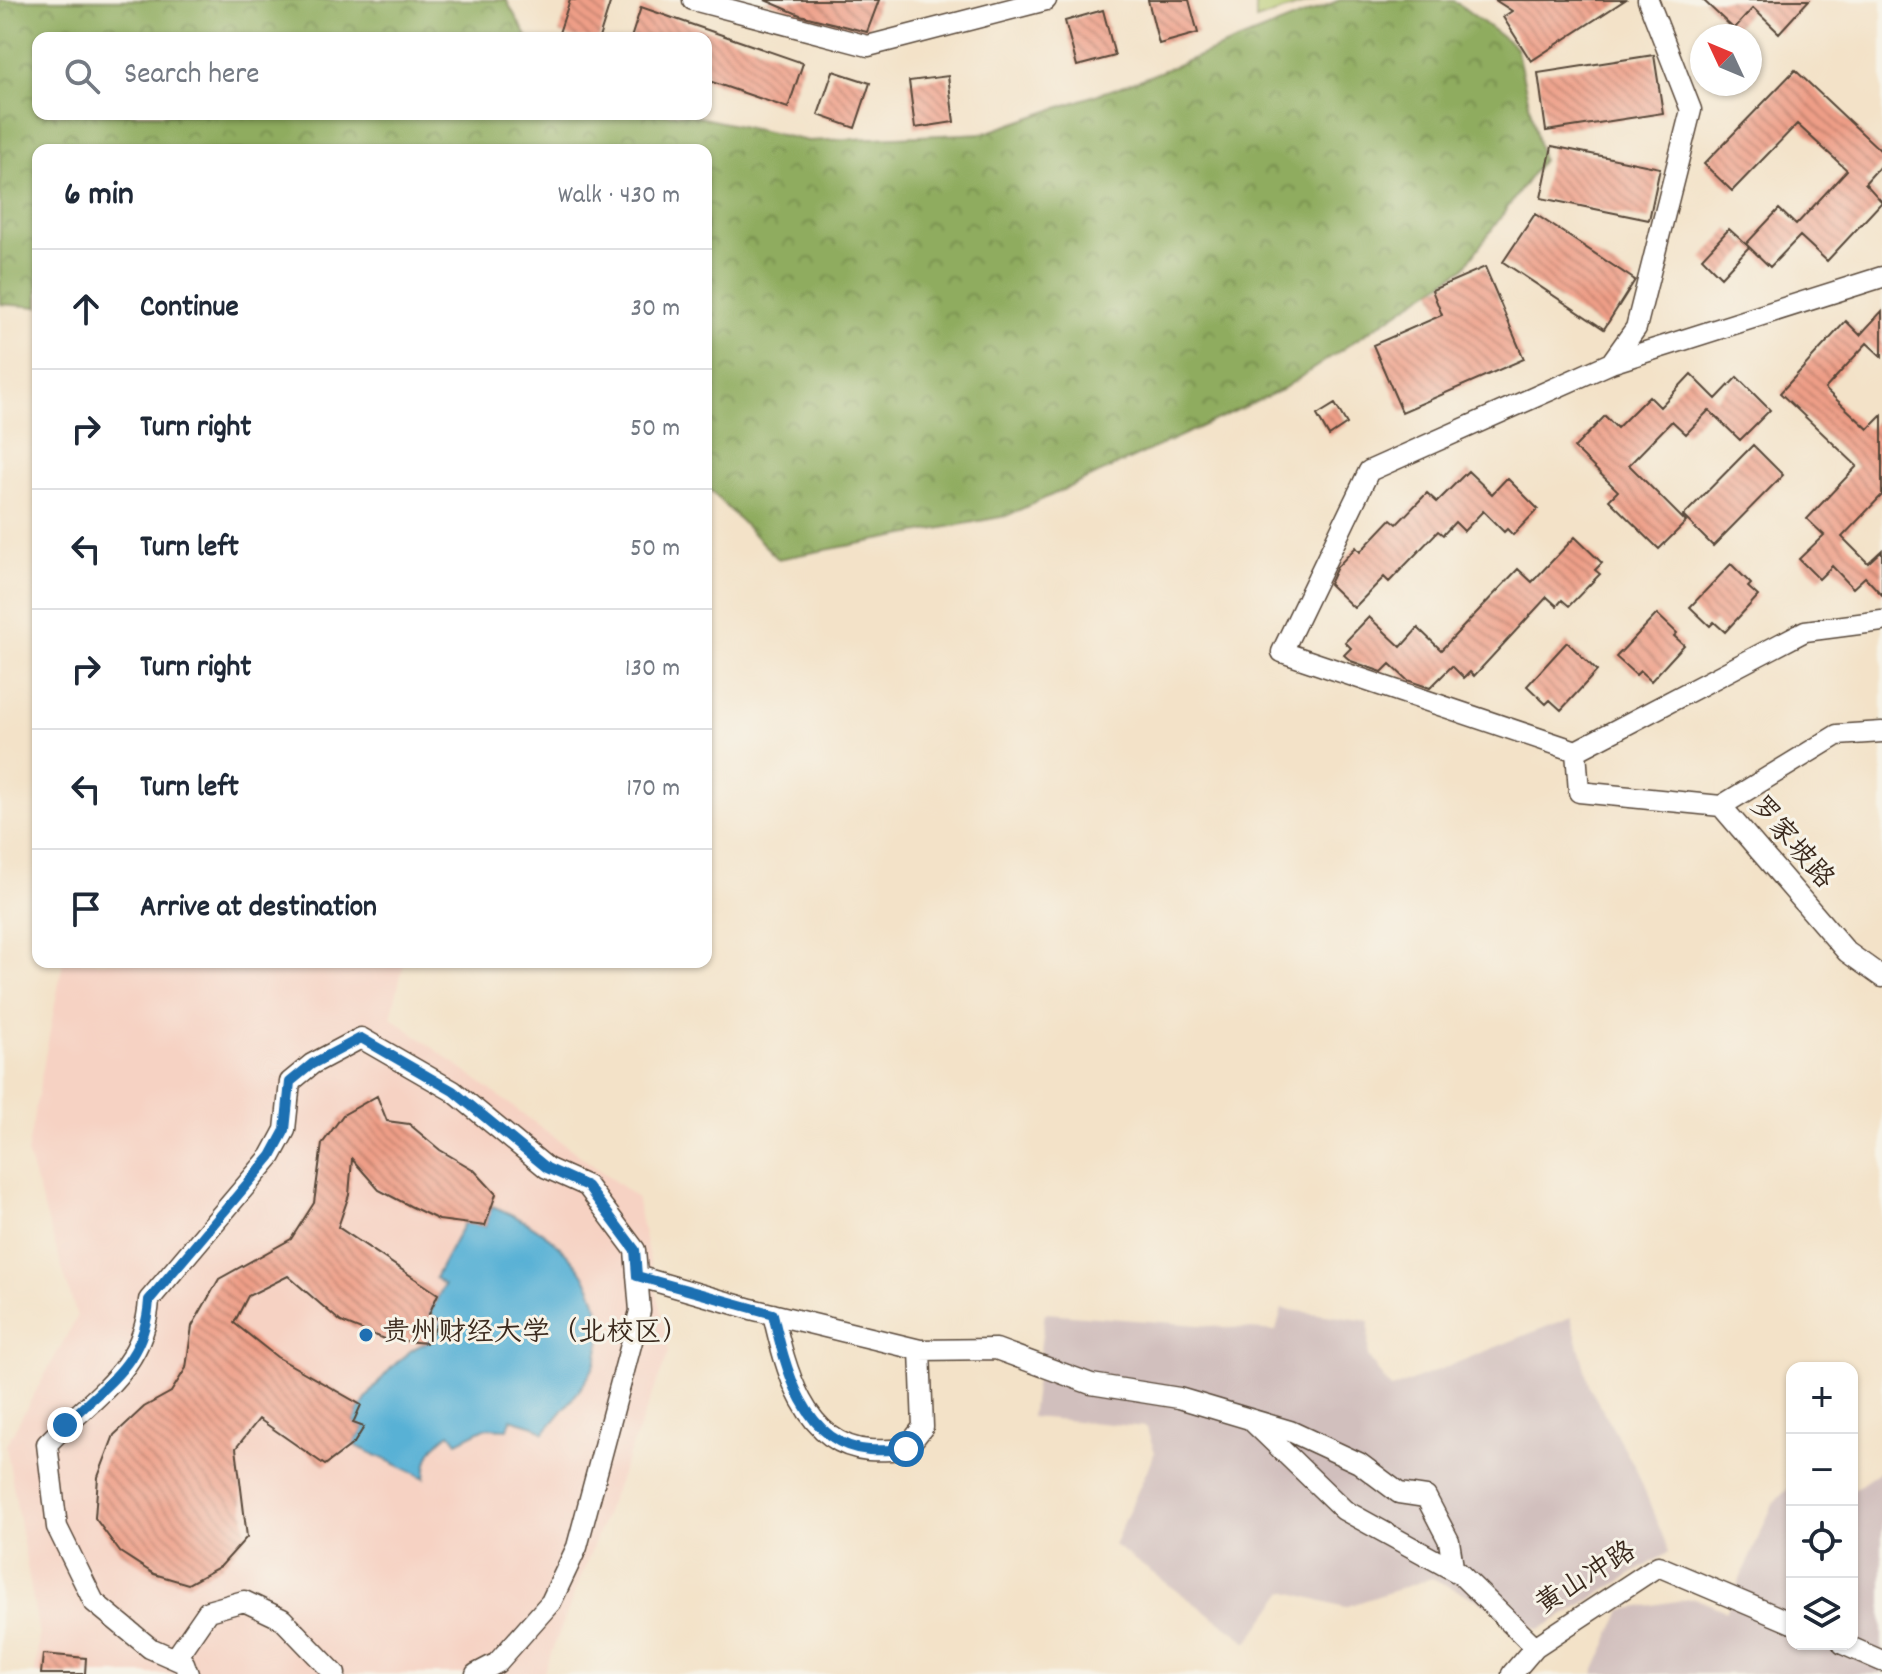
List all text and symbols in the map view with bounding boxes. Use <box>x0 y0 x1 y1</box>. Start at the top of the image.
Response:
north arrow <box>1690 24 1762 96</box>
search box <box>32 32 712 120</box>
icon: search <box>60 54 104 98</box>
text: Search here <box>124 55 260 98</box>
text: 6 min <box>64 172 134 221</box>
text: Walk · 430 m <box>558 178 680 215</box>
icon: ahead <box>64 287 108 331</box>
text: Continue <box>140 288 239 331</box>
text: 30 m <box>630 291 680 328</box>
icon: right <box>64 407 108 451</box>
text: Turn right <box>140 408 251 451</box>
text: 50 m <box>630 411 680 448</box>
icon: left <box>64 527 108 571</box>
text: Turn left <box>140 528 239 571</box>
text: 50 m <box>630 531 680 568</box>
icon: right <box>64 647 108 691</box>
text: Turn right <box>140 648 251 691</box>
text: 130 m <box>625 651 680 688</box>
icon: left <box>64 767 108 811</box>
text: Turn left <box>140 768 239 811</box>
text: 170 m <box>626 771 680 808</box>
street label: 罗家坡路 <box>1738 789 1842 899</box>
icon: arrive <box>64 887 108 931</box>
text: Arrive at destination <box>140 888 377 931</box>
place label: 贵州财经大学（北校区） <box>382 1315 690 1355</box>
marker: 贵州财经大学（北校区） <box>357 1326 375 1344</box>
map controls <box>1786 1362 1858 1650</box>
button: + <box>1786 1362 1858 1434</box>
route end <box>47 1407 83 1443</box>
route start <box>888 1431 924 1467</box>
button: − <box>1786 1434 1858 1506</box>
button: locate <box>1786 1506 1858 1578</box>
street label: 黄山冲路 <box>1529 1533 1645 1627</box>
button: layers <box>1786 1578 1858 1650</box>

